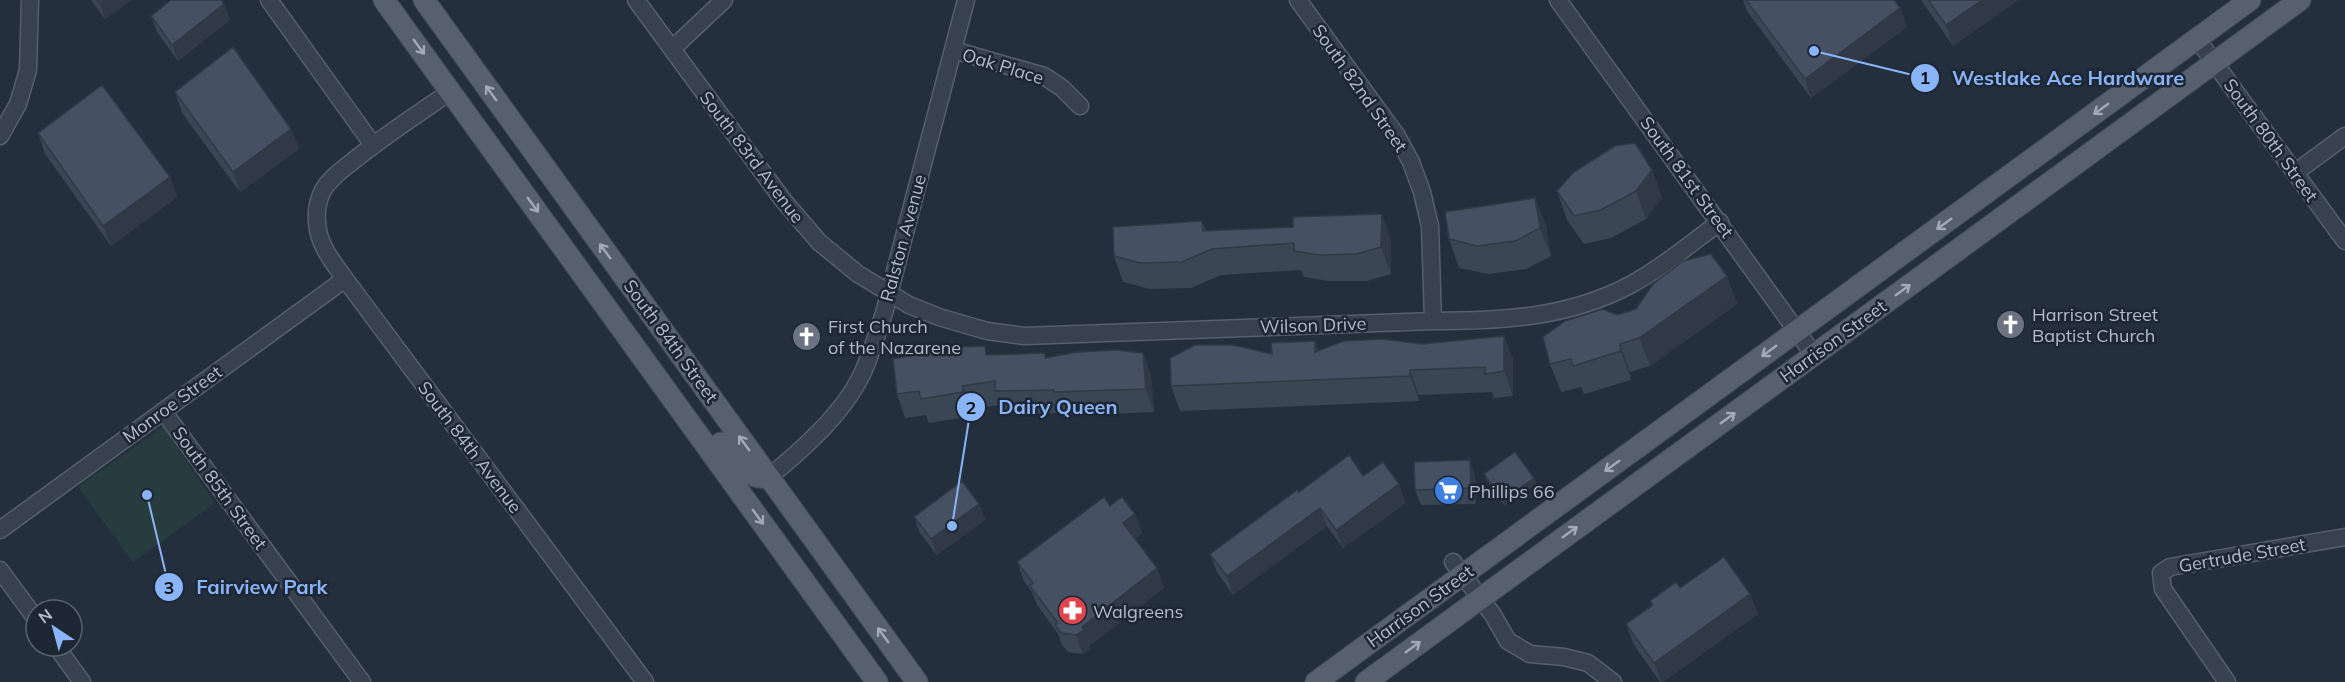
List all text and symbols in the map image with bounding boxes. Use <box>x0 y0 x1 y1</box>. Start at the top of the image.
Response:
street label: South 82nd Street <box>1307 20 1413 156</box>
one-way arrow <box>412 39 425 55</box>
street label: Oak Place <box>959 43 1047 89</box>
callout: Westlake Ace Hardware <box>1910 59 2196 97</box>
text: Westlake Ace Hardware <box>1952 65 2184 90</box>
text: 1 <box>1920 66 1930 89</box>
street label: South 80th Street <box>2219 74 2323 206</box>
one-way arrow <box>485 85 497 101</box>
street label: South 83rd Avenue <box>695 86 809 228</box>
one-way arrow <box>2094 103 2110 115</box>
street label: South 81st Street <box>1635 112 1739 242</box>
street label: Ralston Avenue <box>875 172 931 304</box>
one-way arrow <box>527 197 539 213</box>
one-way arrow <box>1936 218 1952 230</box>
one-way arrow <box>599 243 611 259</box>
street label: South 84th Street <box>619 275 723 407</box>
one-way arrow <box>1894 284 1910 297</box>
street label: Harrison Street <box>1775 295 1891 387</box>
place label: Harrison Street Baptist Church <box>2032 303 2158 347</box>
church icon: Harrison Street Baptist Church <box>1995 308 2027 340</box>
street label: Wilson Drive <box>1259 312 1367 338</box>
place label: First Church of the Nazarene <box>828 315 961 359</box>
church icon: First Church of the Nazarene <box>791 320 823 352</box>
one-way arrow <box>1762 345 1778 358</box>
street label: Monroe Street <box>118 360 226 448</box>
street label: South 84th Avenue <box>413 376 527 518</box>
callout: Dairy Queen <box>956 388 1129 426</box>
text: Dairy Queen <box>998 394 1118 419</box>
text: 2 <box>966 396 976 419</box>
one-way arrow <box>1719 411 1735 424</box>
street label: South 85th Street <box>168 422 272 554</box>
one-way arrow <box>738 435 750 451</box>
one-way arrow <box>1604 460 1620 472</box>
supermarket icon: Phillips 66 <box>1432 475 1464 507</box>
place label: Phillips 66 <box>1469 480 1554 503</box>
one-way arrow <box>751 508 764 524</box>
one-way arrow <box>1562 526 1578 539</box>
street label: Gertrude Street <box>2177 533 2307 577</box>
street label: Harrison Street <box>1362 560 1478 652</box>
callout: Fairview Park <box>154 568 340 606</box>
text: Fairview Park <box>196 574 329 599</box>
text: 3 <box>164 576 174 599</box>
pharmacy icon: Walgreens <box>1056 595 1088 627</box>
north arrow <box>24 598 84 658</box>
place label: Walgreens <box>1093 600 1183 623</box>
text: N <box>34 604 56 628</box>
one-way arrow <box>877 627 889 643</box>
one-way arrow <box>1404 641 1420 654</box>

